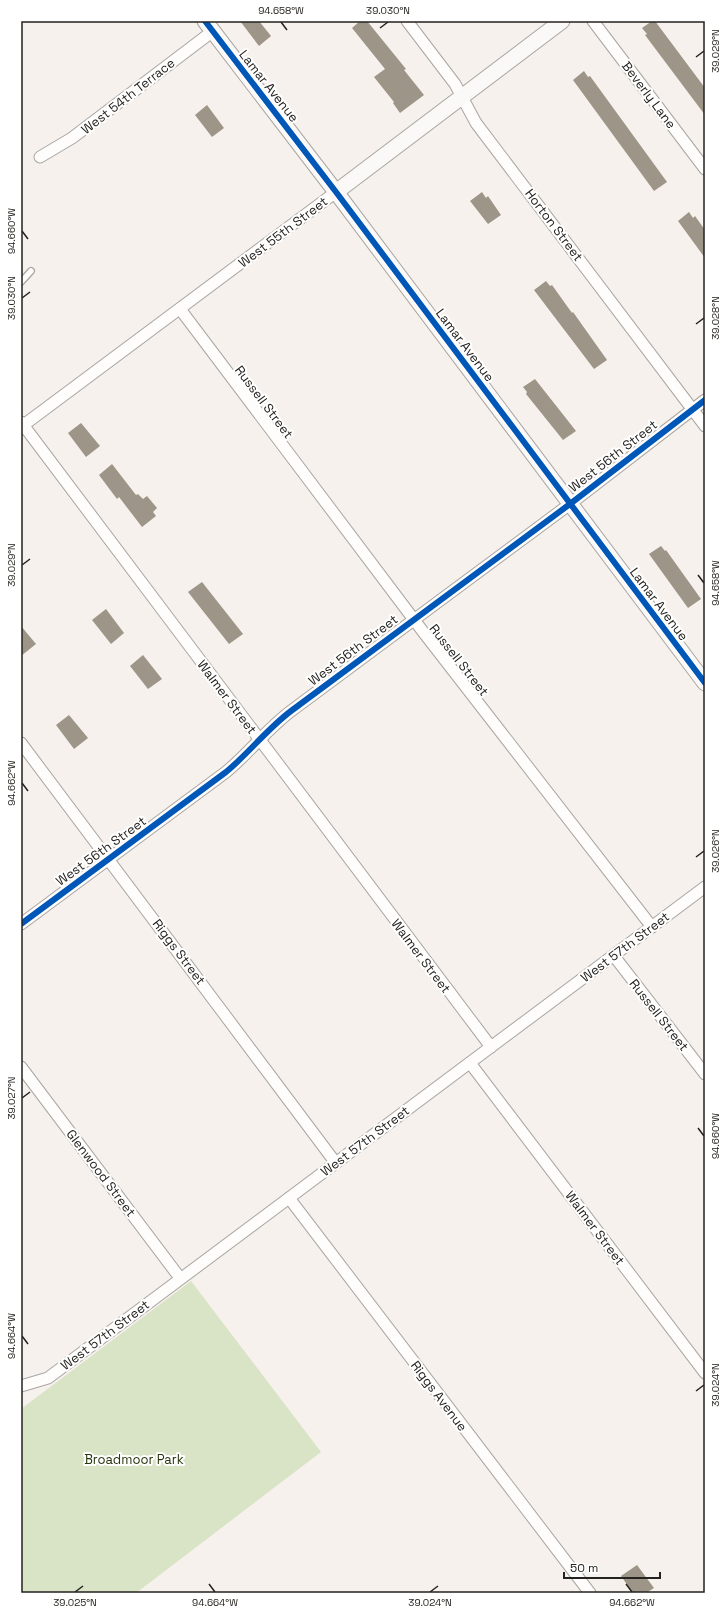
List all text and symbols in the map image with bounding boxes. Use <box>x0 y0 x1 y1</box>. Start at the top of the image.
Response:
text: 94.658°W <box>258 4 304 17</box>
text: 39.030°N <box>366 4 410 17</box>
text: 39.029°N <box>709 29 722 73</box>
street label: Lamar Avenue <box>235 46 303 126</box>
street label: West 54th Terrace <box>78 54 178 138</box>
street label: Beverly Lane <box>618 58 680 132</box>
street label: Horton Street <box>521 185 587 265</box>
street label: West 55th Street <box>235 193 331 271</box>
text: 94.660°W <box>5 208 18 254</box>
text: 39.030°N <box>5 276 18 320</box>
text: 39.028°N <box>709 296 722 340</box>
street label: Lamar Avenue <box>432 305 498 385</box>
street label: Russell Street <box>231 362 297 442</box>
street label: West 56th Street <box>565 416 661 496</box>
text: 39.029°N <box>5 543 18 587</box>
text: 94.658°W <box>709 560 722 606</box>
street label: Lamar Avenue <box>626 564 692 644</box>
street label: West 56th Street <box>305 611 401 689</box>
street label: Russell Street <box>426 620 492 700</box>
street label: Walmer Street <box>194 656 261 738</box>
text: 94.662°W <box>5 760 18 806</box>
street label: West 56th Street <box>52 812 150 890</box>
text: 39.026°N <box>709 829 722 873</box>
street label: West 57th Street <box>577 908 673 986</box>
street label: Walmer Street <box>388 915 455 997</box>
street label: Riggs Street <box>149 916 209 988</box>
street label: Russell Street <box>626 975 692 1055</box>
text: 39.027°N <box>5 1077 18 1119</box>
street label: West 57th Street <box>317 1102 413 1180</box>
text: 94.660°W <box>709 1113 722 1159</box>
street label: Glenwood Street <box>63 1126 139 1220</box>
street label: Walmer Street <box>562 1187 629 1269</box>
street label: West 57th Street <box>57 1296 153 1374</box>
text: 94.664°W <box>5 1313 18 1359</box>
street label: Riggs Avenue <box>407 1357 471 1435</box>
text: 39.024°N <box>709 1363 722 1407</box>
park label: Broadmoor Park <box>84 1451 184 1468</box>
scale bar <box>564 1554 660 1580</box>
text: 50 m <box>570 1560 598 1576</box>
text: 39.025°N <box>53 1596 97 1609</box>
text: 94.664°W <box>192 1596 238 1609</box>
text: 39.024°N <box>408 1596 452 1609</box>
text: 94.662°W <box>609 1596 655 1609</box>

